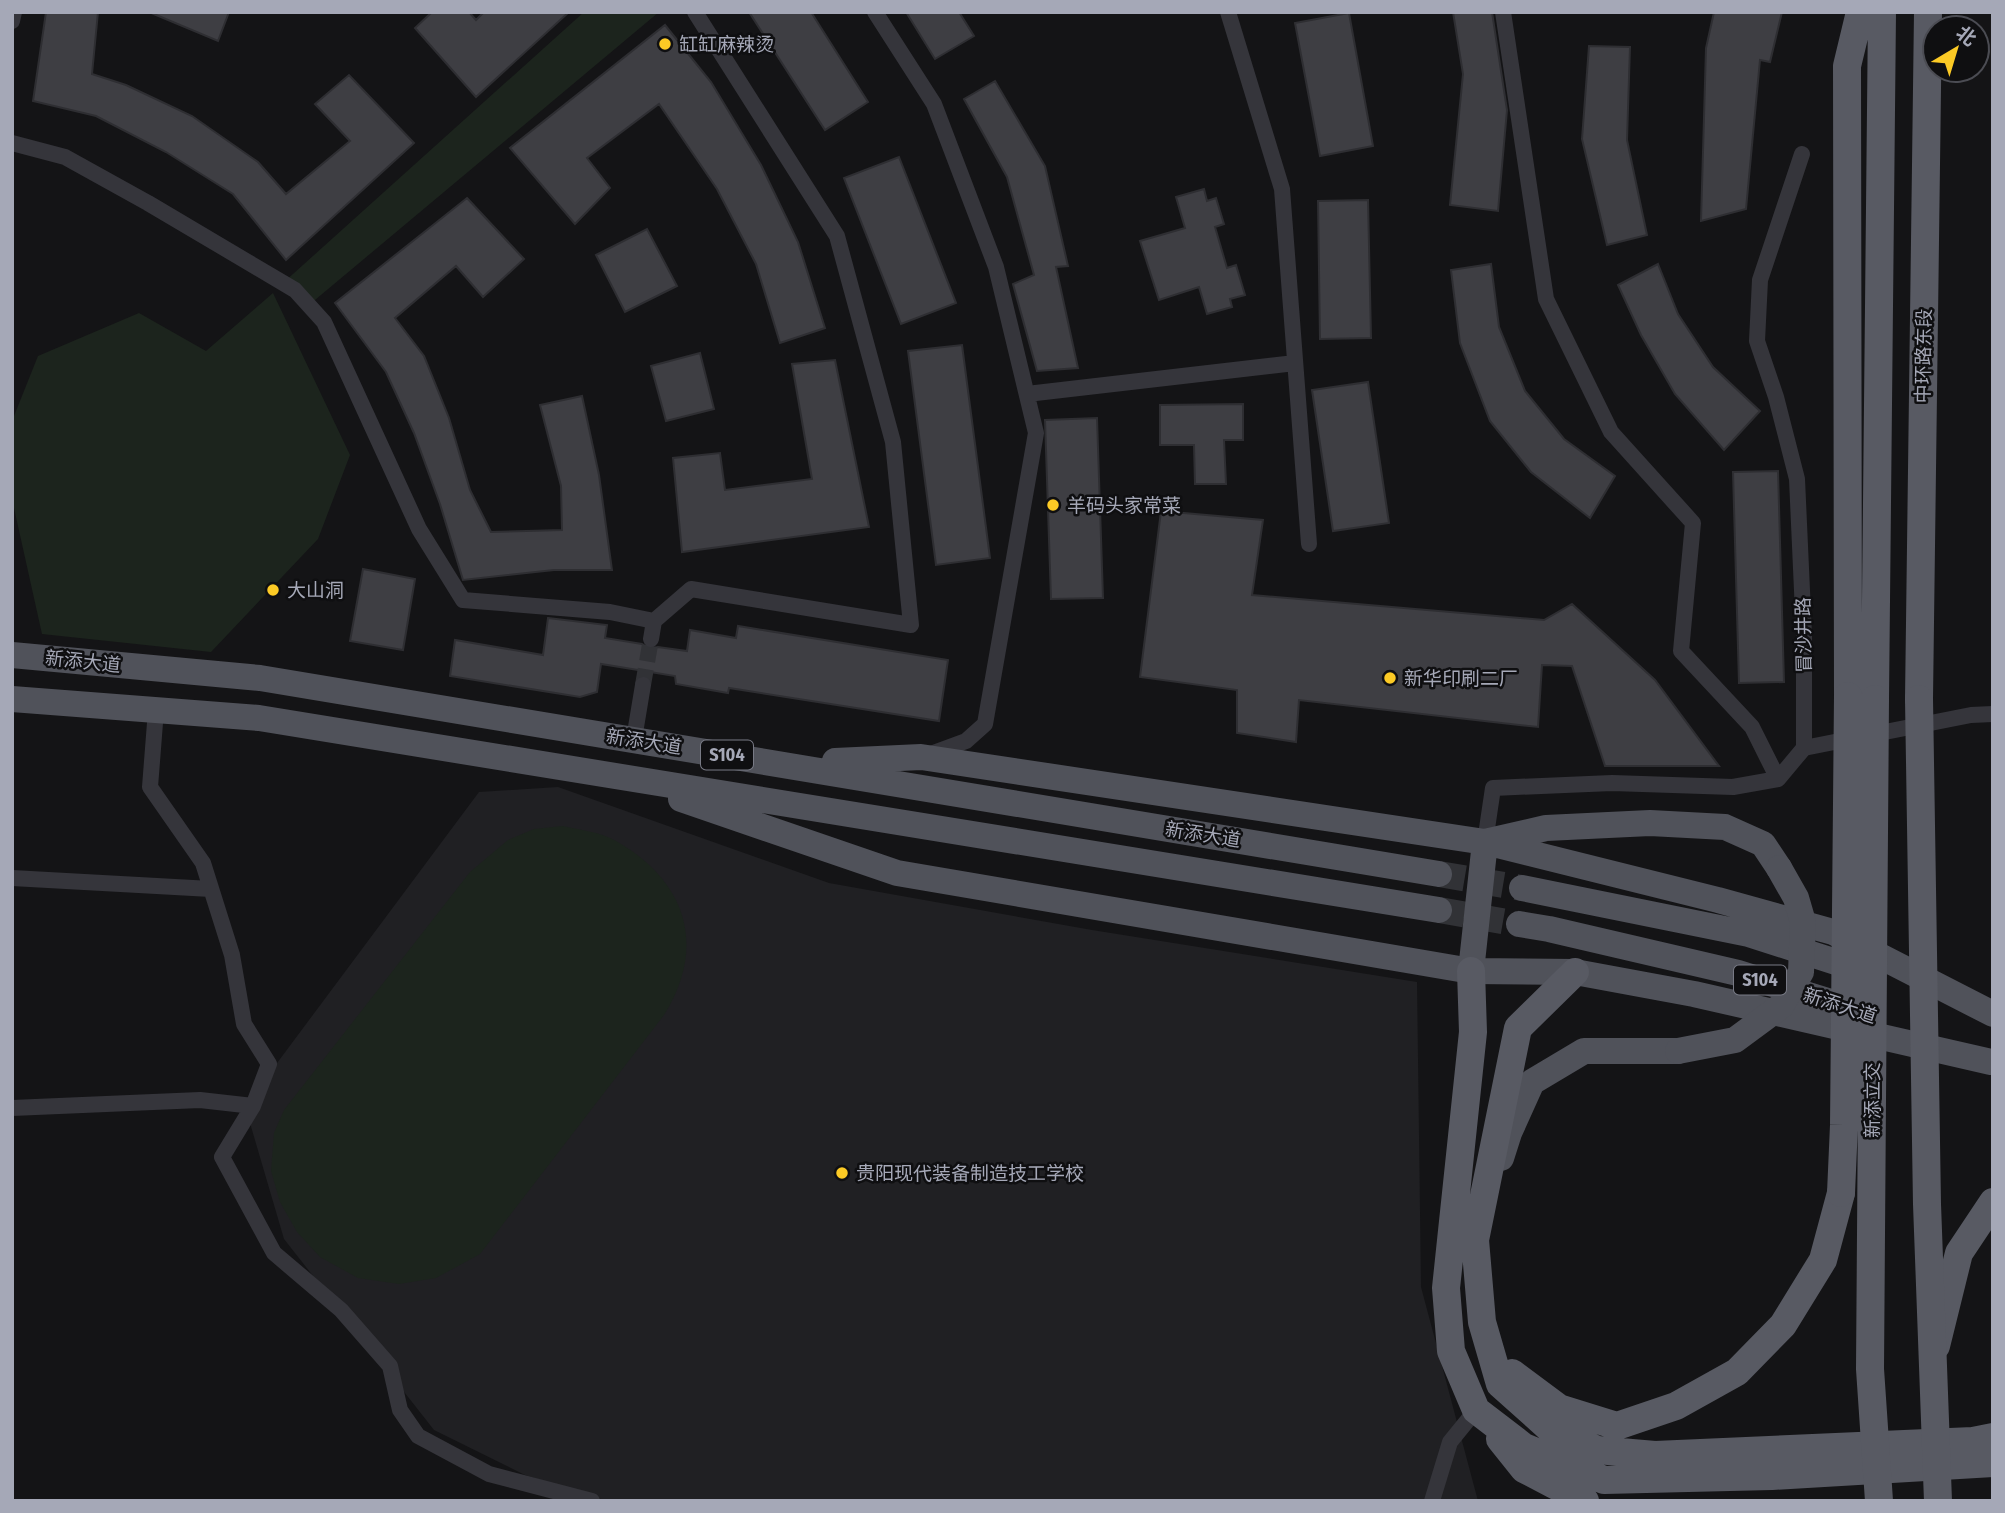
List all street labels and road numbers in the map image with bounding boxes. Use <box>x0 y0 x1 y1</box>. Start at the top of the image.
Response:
street label: 中环路东段 <box>1911 308 1936 404</box>
street label: 冒沙井路 <box>1791 597 1816 673</box>
street label: 新添大道 <box>44 646 122 677</box>
street label: 新添大道 <box>605 724 683 759</box>
road number: S104 <box>701 740 753 770</box>
street label: 新添大道 <box>1164 817 1242 852</box>
road number: S104 <box>1734 965 1786 995</box>
street label: 新添大道 <box>1800 983 1880 1028</box>
street label: 新添立交 <box>1861 1062 1884 1138</box>

